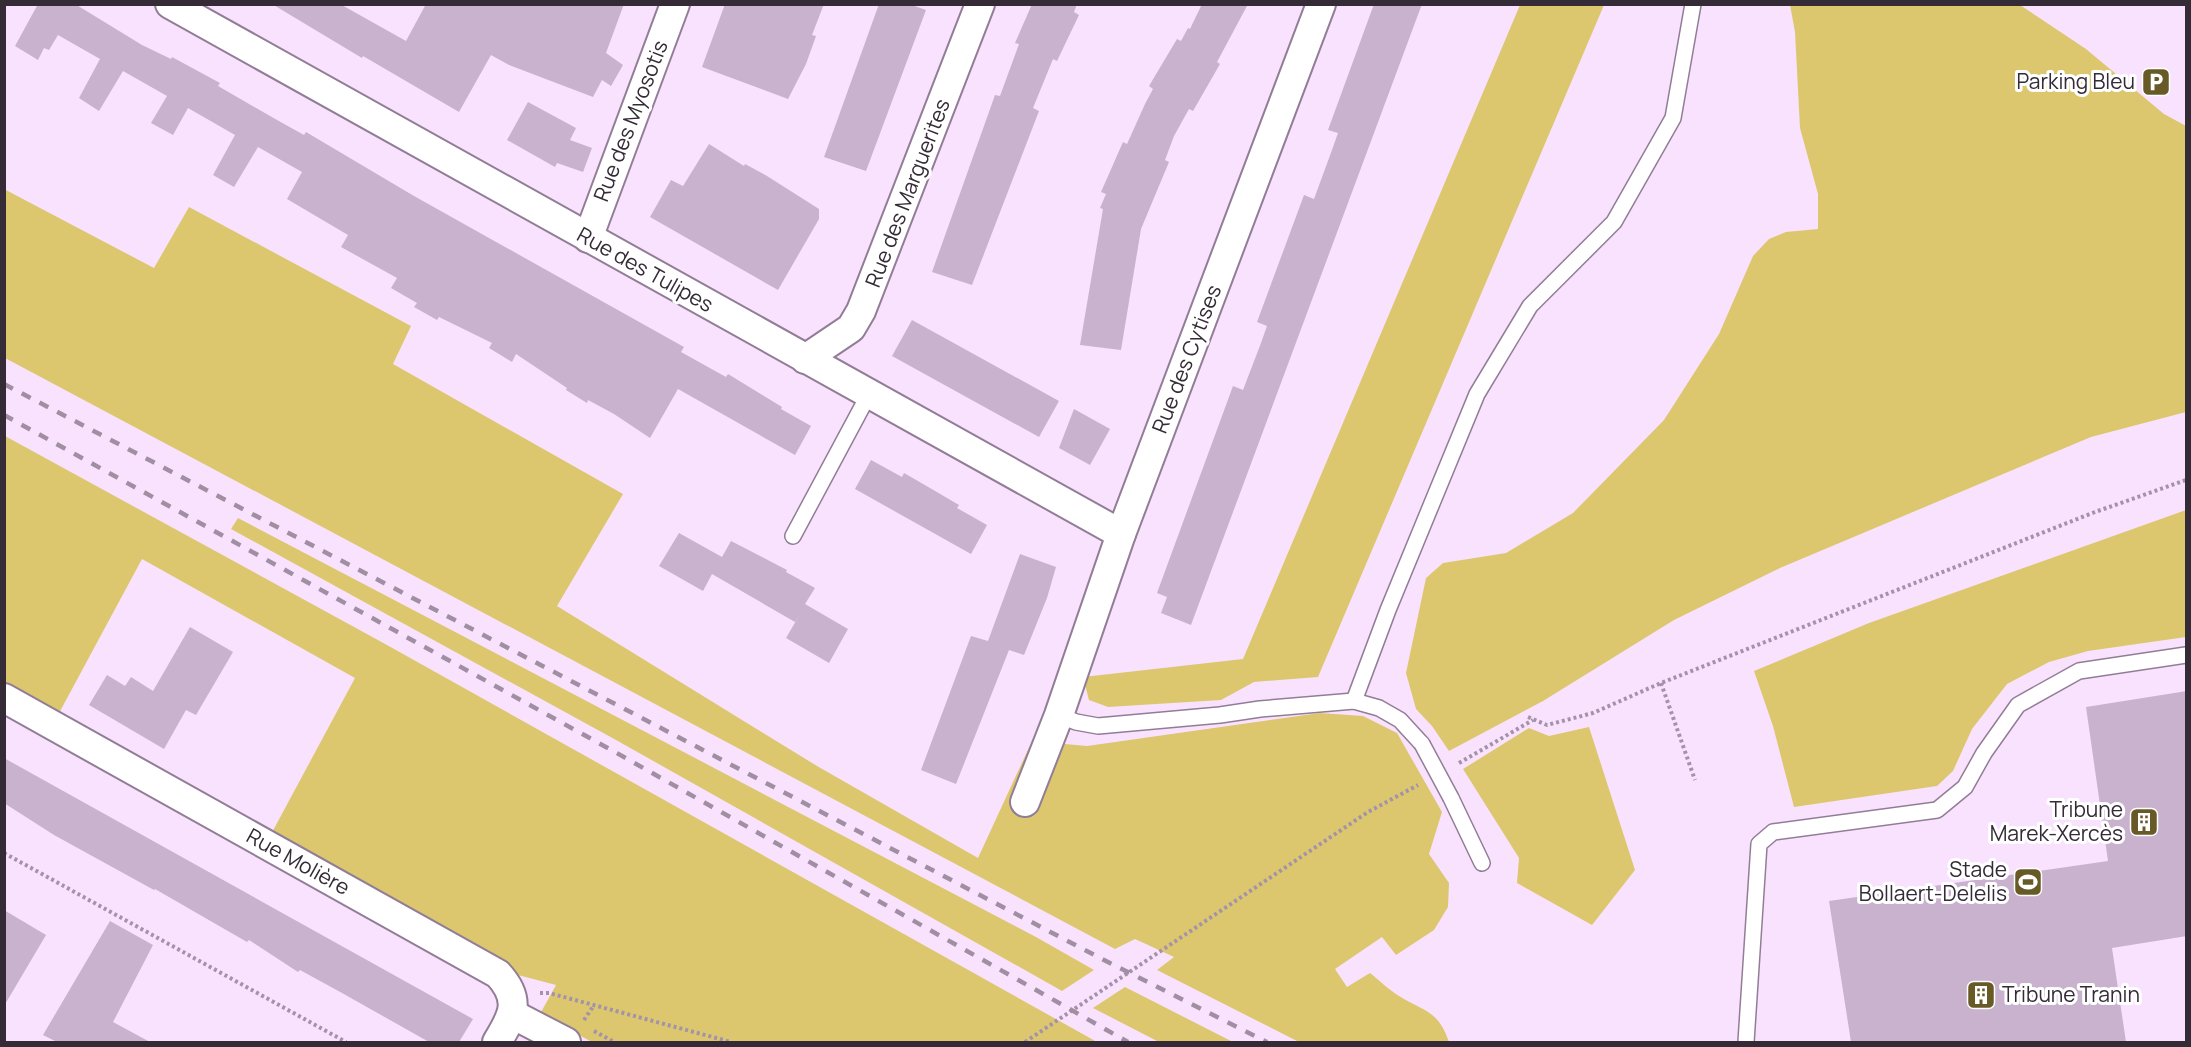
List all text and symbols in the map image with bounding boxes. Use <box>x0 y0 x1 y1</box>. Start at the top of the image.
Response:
street label: Rue des Myosotis <box>586 36 674 205</box>
parking icon: Parking Bleu <box>2140 66 2172 98</box>
place label: Parking Bleu <box>2017 67 2135 95</box>
street label: Rue des Marguerites <box>858 94 956 291</box>
street label: Rue des Tulipes <box>572 220 719 318</box>
street label: Rue des Cytises <box>1145 280 1227 437</box>
place label: Tribune Marek-Xercès <box>1990 795 2123 847</box>
building icon: Tribune Marek-Xercès <box>2128 806 2160 838</box>
street label: Rue Molière <box>242 821 355 901</box>
place label: Stade Bollaert-Delelis <box>1859 855 2007 907</box>
sports icon: Stade Bollaert-Delelis <box>2012 866 2044 898</box>
building icon: Tribune Tranin <box>1965 979 1997 1011</box>
place label: Tribune Tranin <box>2002 980 2140 1008</box>

